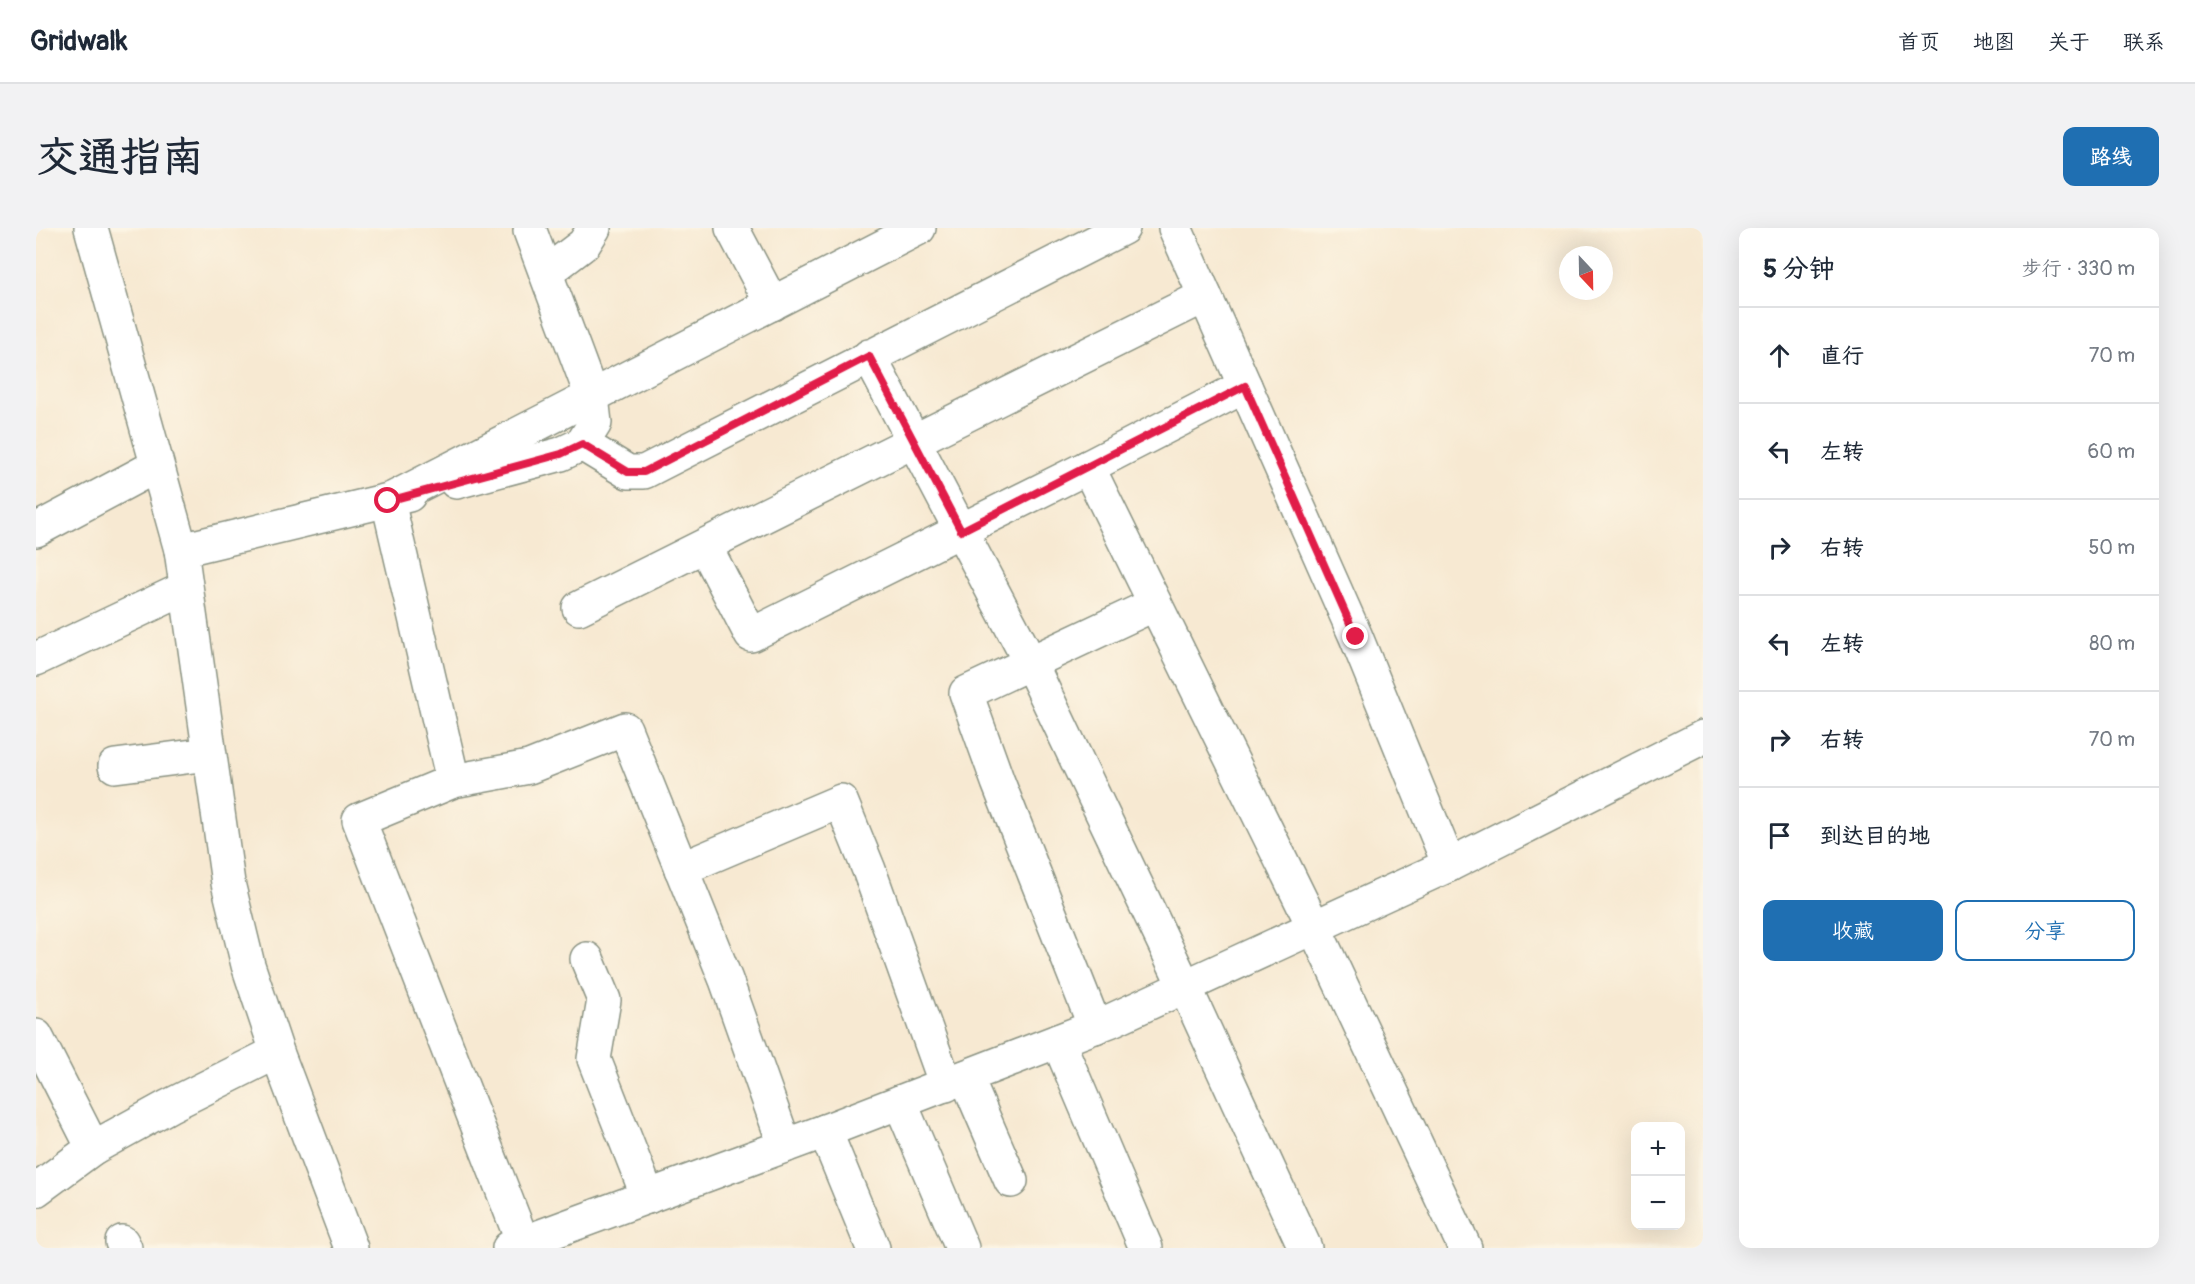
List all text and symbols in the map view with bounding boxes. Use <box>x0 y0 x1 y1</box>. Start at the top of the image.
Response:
text: Gridwalk <box>30 24 128 59</box>
text: 首页 <box>1898 29 1940 56</box>
text: 地图 <box>1973 29 2015 56</box>
text: 关于 <box>2048 29 2090 56</box>
text: 联系 <box>2123 29 2165 56</box>
button: 路线 <box>2063 127 2159 186</box>
text: 交通指南 <box>36 132 204 184</box>
north arrow <box>1559 246 1613 300</box>
text: 5 分钟 <box>1763 253 1835 285</box>
text: 步行 · 330 m <box>2022 256 2135 281</box>
icon: ahead <box>1763 339 1796 372</box>
text: 直行 <box>1820 342 1864 370</box>
text: 70 m <box>2089 343 2135 368</box>
icon: left <box>1763 435 1796 468</box>
text: 左转 <box>1820 438 1864 466</box>
text: 60 m <box>2088 439 2135 464</box>
route start <box>374 487 400 513</box>
icon: right <box>1763 531 1796 564</box>
text: 右转 <box>1820 534 1864 562</box>
text: 50 m <box>2088 535 2135 560</box>
route end <box>1342 623 1368 649</box>
icon: left <box>1763 627 1796 660</box>
text: 左转 <box>1820 630 1864 658</box>
text: 80 m <box>2089 631 2135 656</box>
icon: right <box>1763 723 1796 756</box>
text: 右转 <box>1820 726 1864 754</box>
text: 70 m <box>2089 727 2135 752</box>
icon: arrive <box>1763 819 1796 852</box>
text: 到达目的地 <box>1820 822 1930 850</box>
button: 收藏 <box>1763 900 1943 961</box>
button: 分享 <box>1955 900 2135 961</box>
map controls <box>1631 1122 1685 1230</box>
button: + <box>1631 1122 1685 1176</box>
button: − <box>1631 1176 1685 1230</box>

